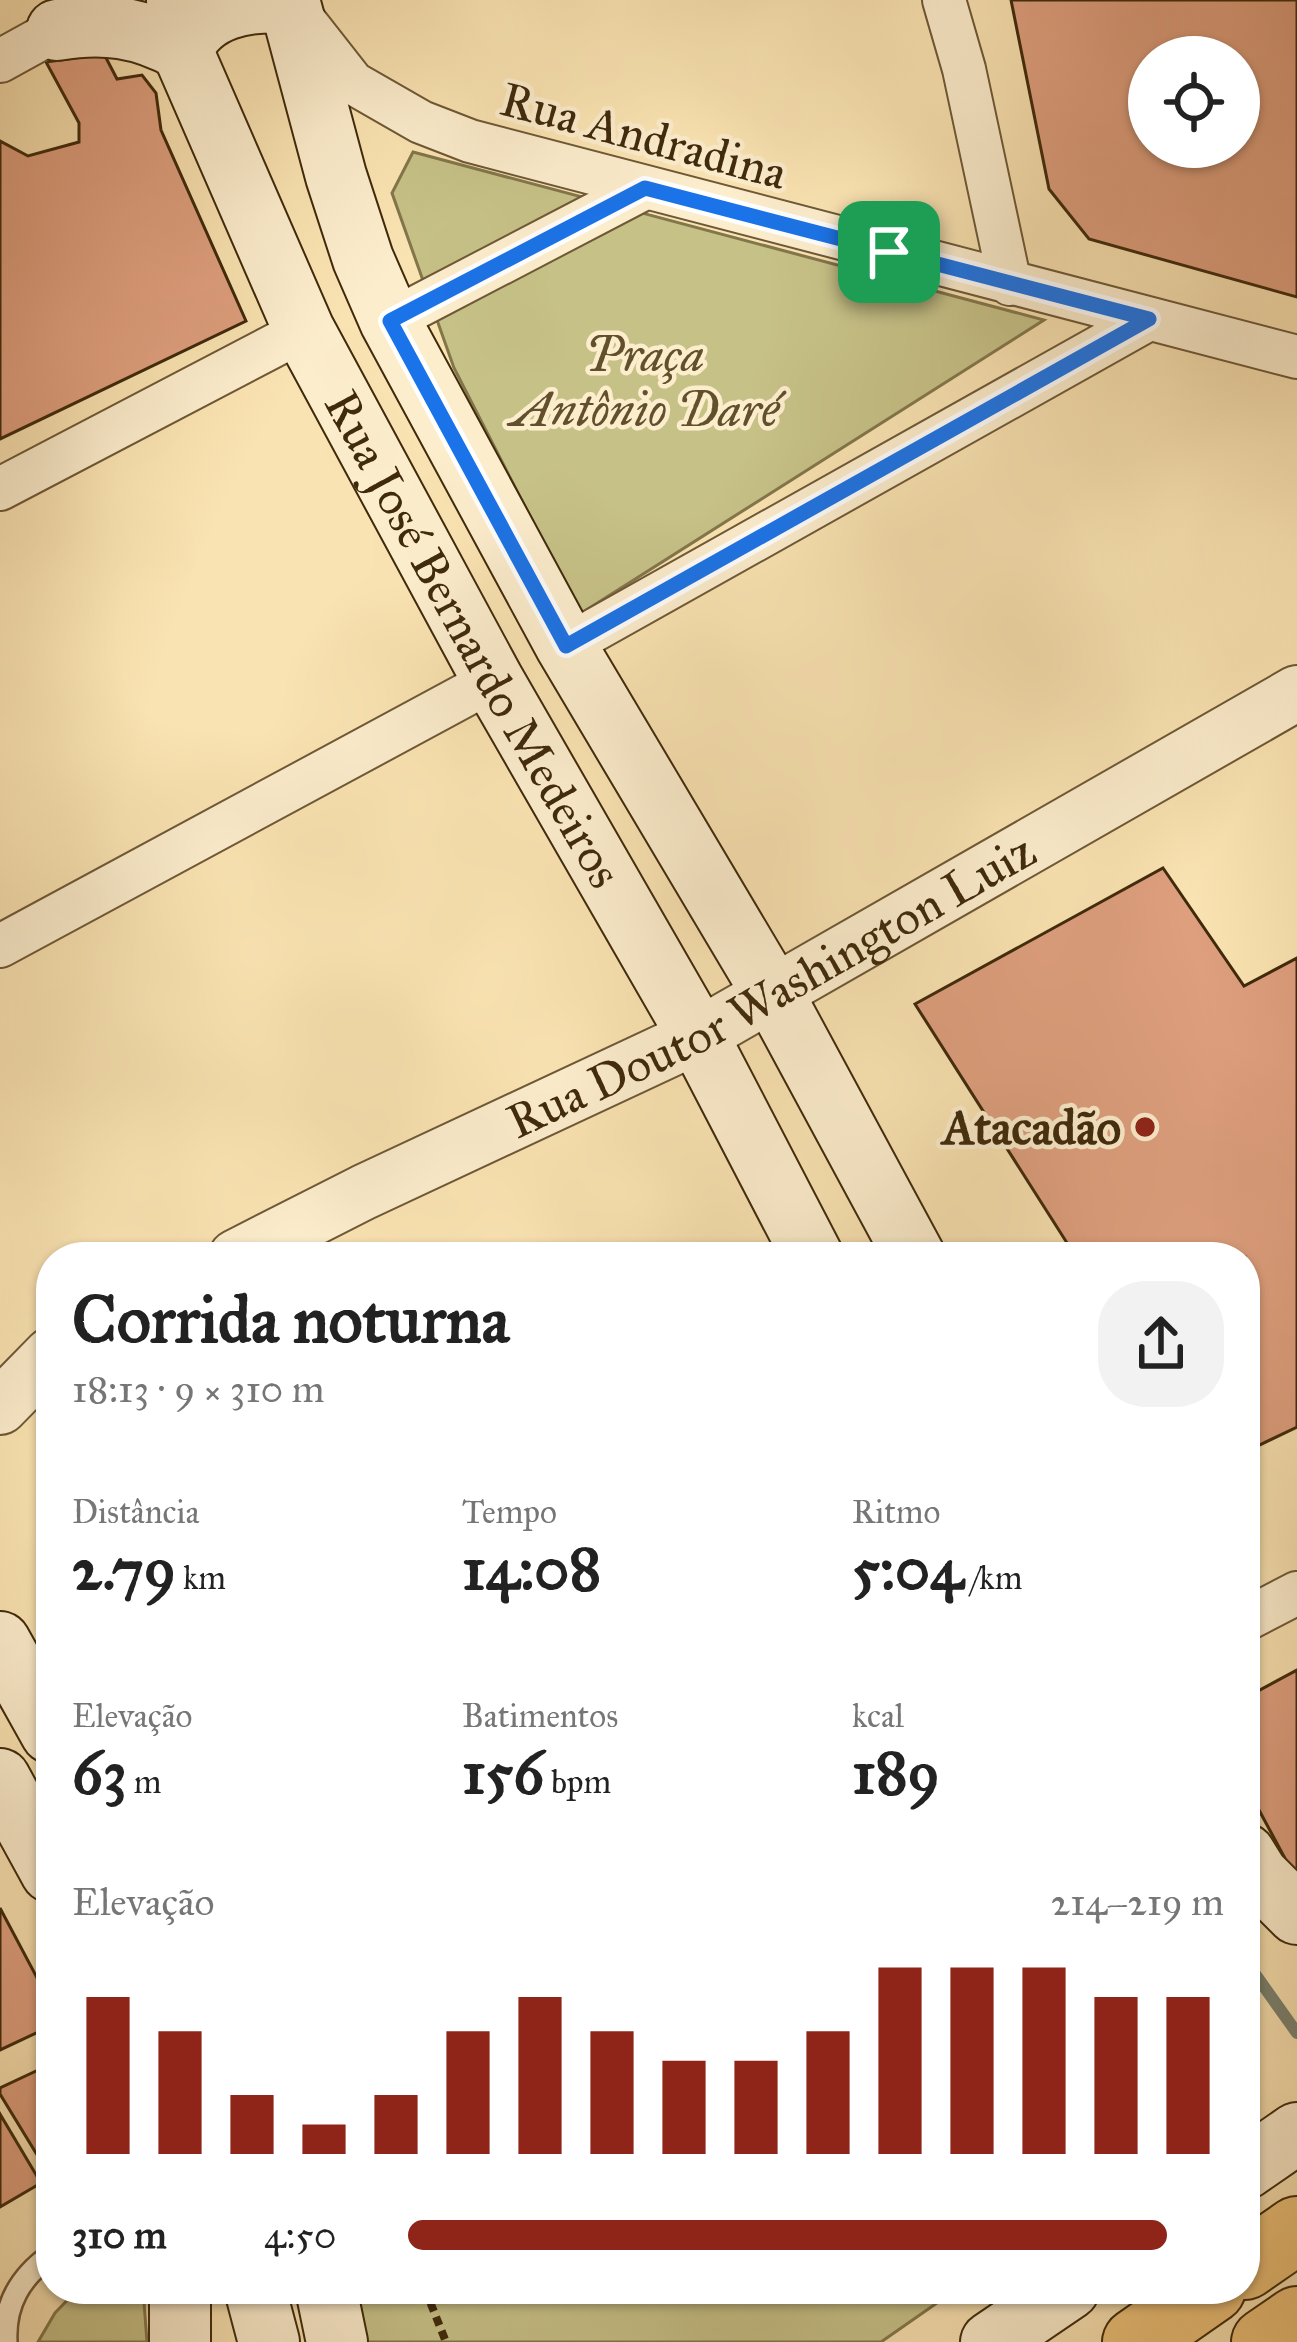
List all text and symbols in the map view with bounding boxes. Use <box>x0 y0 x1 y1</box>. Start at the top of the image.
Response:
map controls <box>1128 36 1260 168</box>
button: locate <box>1128 36 1260 168</box>
street label: Rua Andradina <box>494 69 794 202</box>
pin <box>838 201 940 303</box>
icon: arrive <box>856 219 922 285</box>
park label: Praça Antônio Daré <box>506 325 786 439</box>
street label: Rua José Bernardo Medeiros <box>312 380 635 898</box>
street label: Rua Doutor Washington Luiz <box>498 820 1046 1151</box>
place label: Atacadão <box>939 1098 1121 1157</box>
marker: Atacadão <box>1132 1114 1158 1140</box>
text: Corrida noturna <box>72 1279 509 1360</box>
button: share <box>1098 1281 1224 1407</box>
text: 18:13 · 9 × 310 m <box>72 1365 325 1413</box>
text: Distância <box>72 1492 200 1532</box>
text: Tempo <box>462 1492 557 1532</box>
text: Ritmo <box>852 1492 940 1532</box>
text: 2.79 <box>72 1532 176 1605</box>
text: 14:08 <box>462 1532 601 1605</box>
text: 5:04 <box>852 1532 963 1605</box>
text: km <box>176 1558 226 1598</box>
text: /km <box>963 1558 1022 1598</box>
text: Elevação <box>72 1696 193 1736</box>
text: Batimentos <box>462 1696 618 1736</box>
text: kcal <box>852 1696 904 1736</box>
text: 63 <box>72 1736 127 1809</box>
text: 156 <box>462 1736 544 1809</box>
text: 189 <box>852 1736 940 1809</box>
text: m <box>127 1762 162 1802</box>
text: bpm <box>544 1762 611 1802</box>
text: Elevação <box>72 1878 214 1926</box>
text: 214–219 m <box>1051 1878 1224 1926</box>
text: 310 m <box>72 2211 167 2259</box>
text: 4:50 <box>264 2211 336 2259</box>

